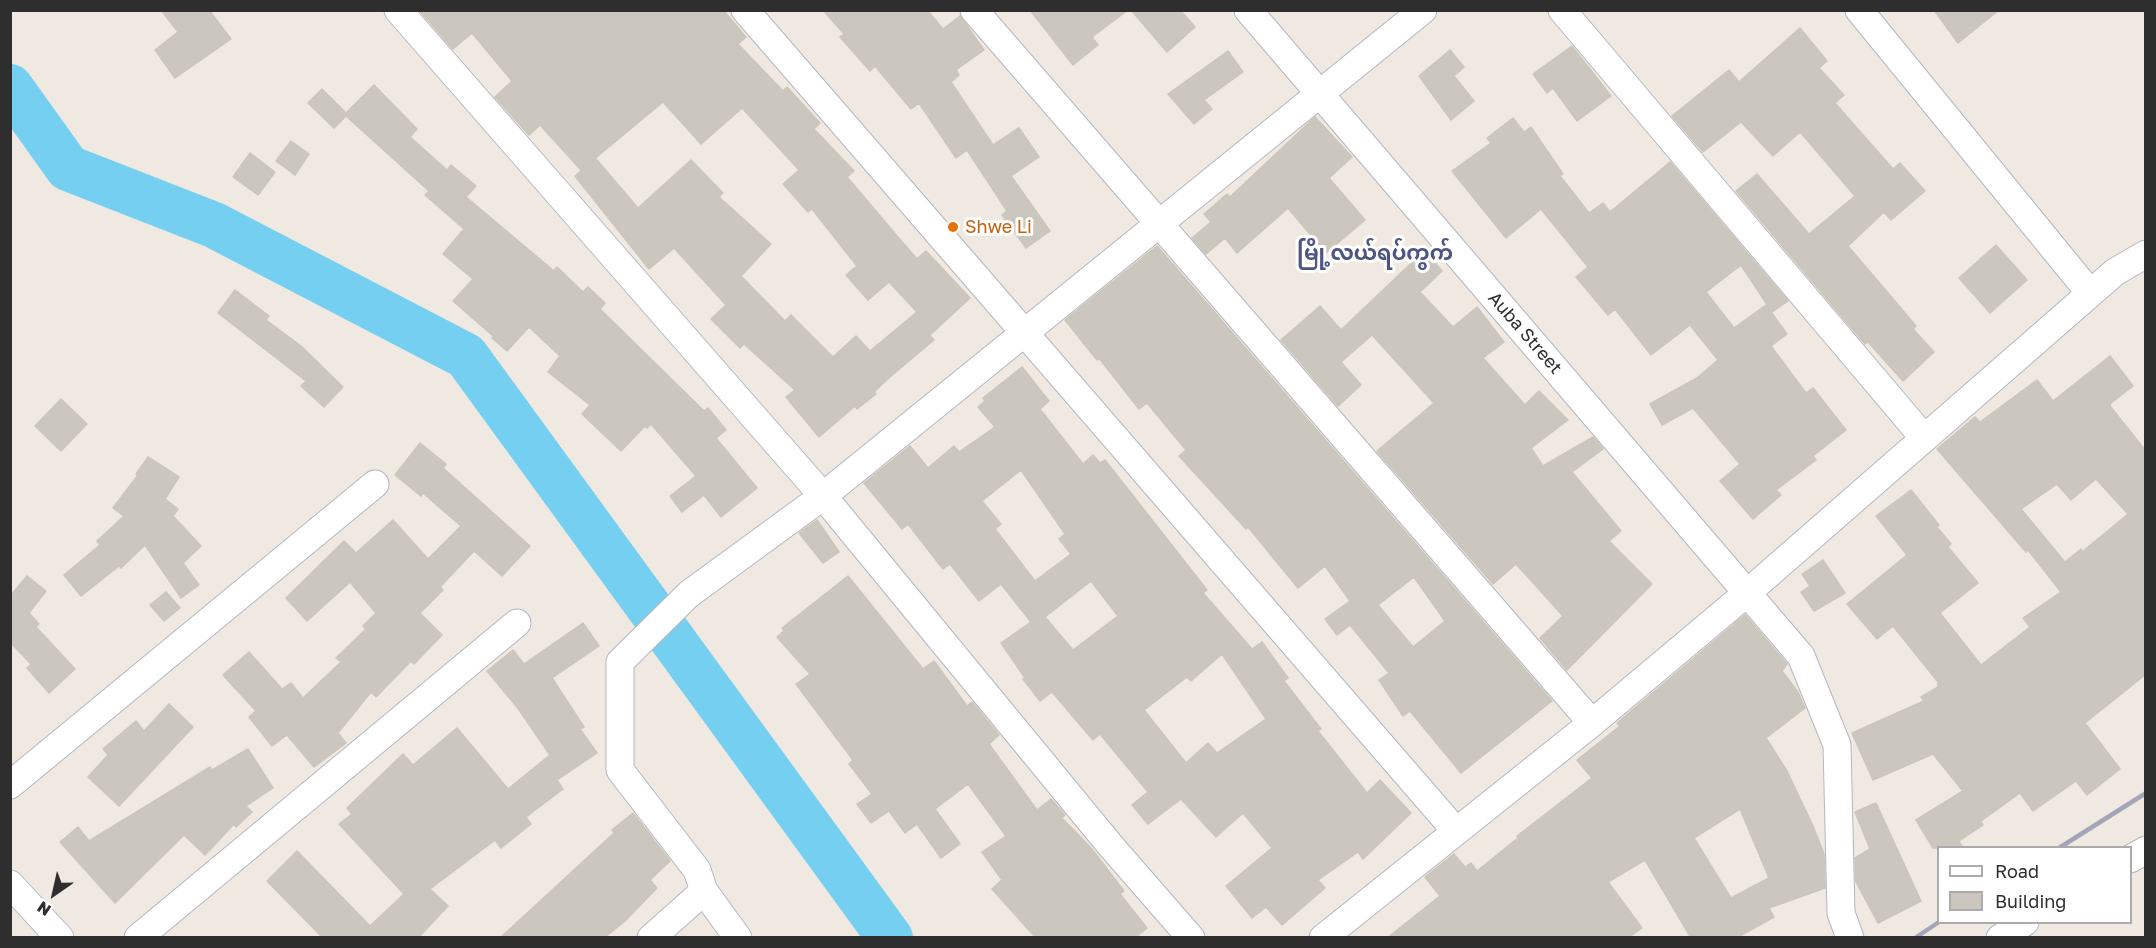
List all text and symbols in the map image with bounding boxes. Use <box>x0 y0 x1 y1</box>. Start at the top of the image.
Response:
place label: Shwe Li <box>965 216 1032 238</box>
marker: Shwe Li <box>946 220 960 234</box>
district label: မြို့လယ်ရပ်ကွက် <box>1297 240 1453 266</box>
street label: Auba Street <box>1484 288 1566 378</box>
legend <box>1937 846 2132 924</box>
text: Road <box>1995 860 2039 882</box>
north arrow <box>24 864 84 924</box>
text: Building <box>1995 890 2066 912</box>
text: N <box>33 897 55 921</box>

